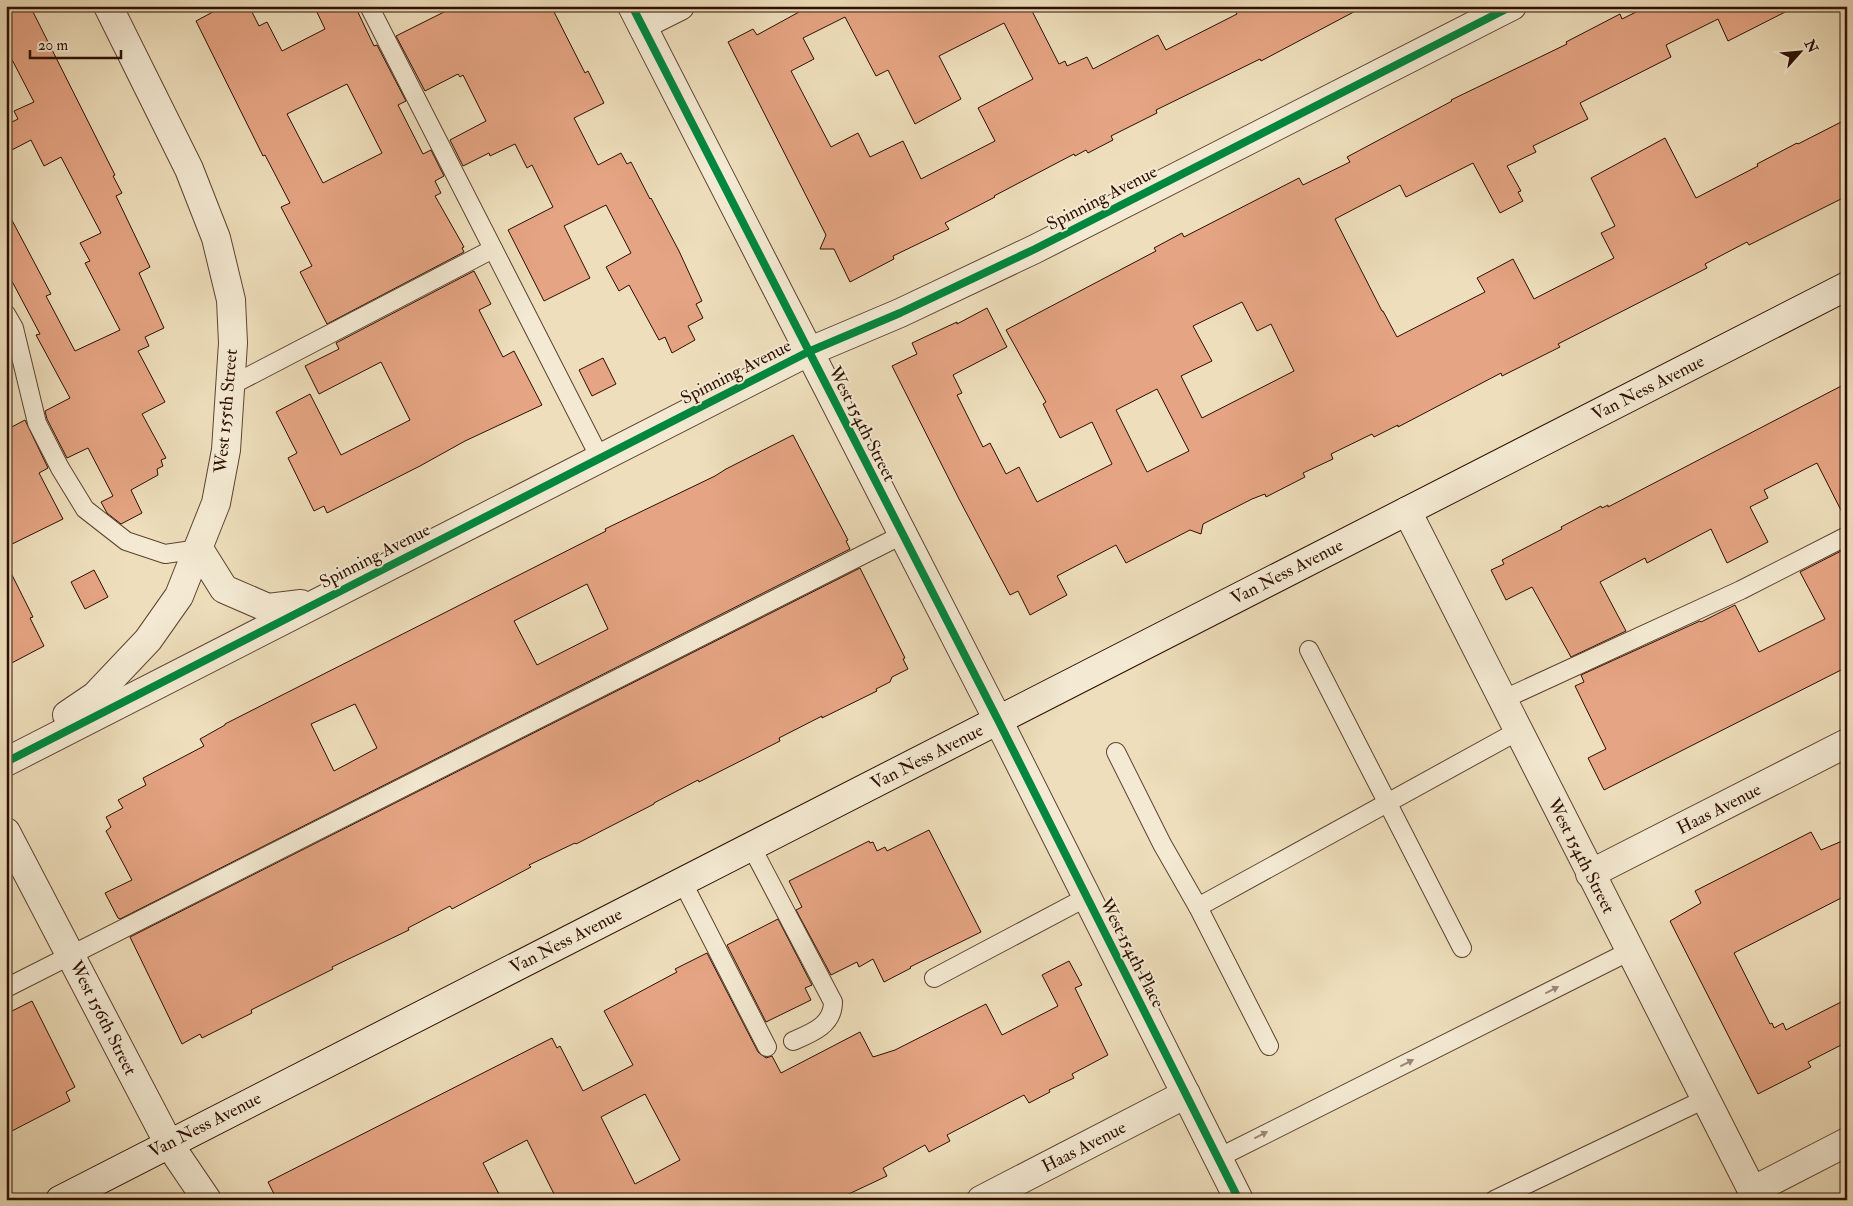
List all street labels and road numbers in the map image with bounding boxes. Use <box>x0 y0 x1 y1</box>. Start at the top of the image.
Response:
street label: Spinning Avenue <box>1043 160 1162 236</box>
street label: Spinning Avenue <box>677 334 796 410</box>
street label: West 155th Street <box>209 348 243 475</box>
street label: Van Ness Avenue <box>1588 350 1709 426</box>
street label: West 154th Street <box>823 362 901 485</box>
street label: Spinning Avenue <box>316 518 435 594</box>
street label: Van Ness Avenue <box>1227 534 1348 610</box>
street label: Van Ness Avenue <box>867 719 988 795</box>
street label: Haas Avenue <box>1673 778 1765 840</box>
street label: West 154th Street <box>1542 794 1620 917</box>
street label: West 154th Place <box>1094 893 1170 1012</box>
street label: Van Ness Avenue <box>506 903 627 979</box>
street label: West 156th Street <box>64 956 142 1079</box>
street label: Van Ness Avenue <box>145 1087 266 1163</box>
street label: Haas Avenue <box>1038 1116 1130 1178</box>

